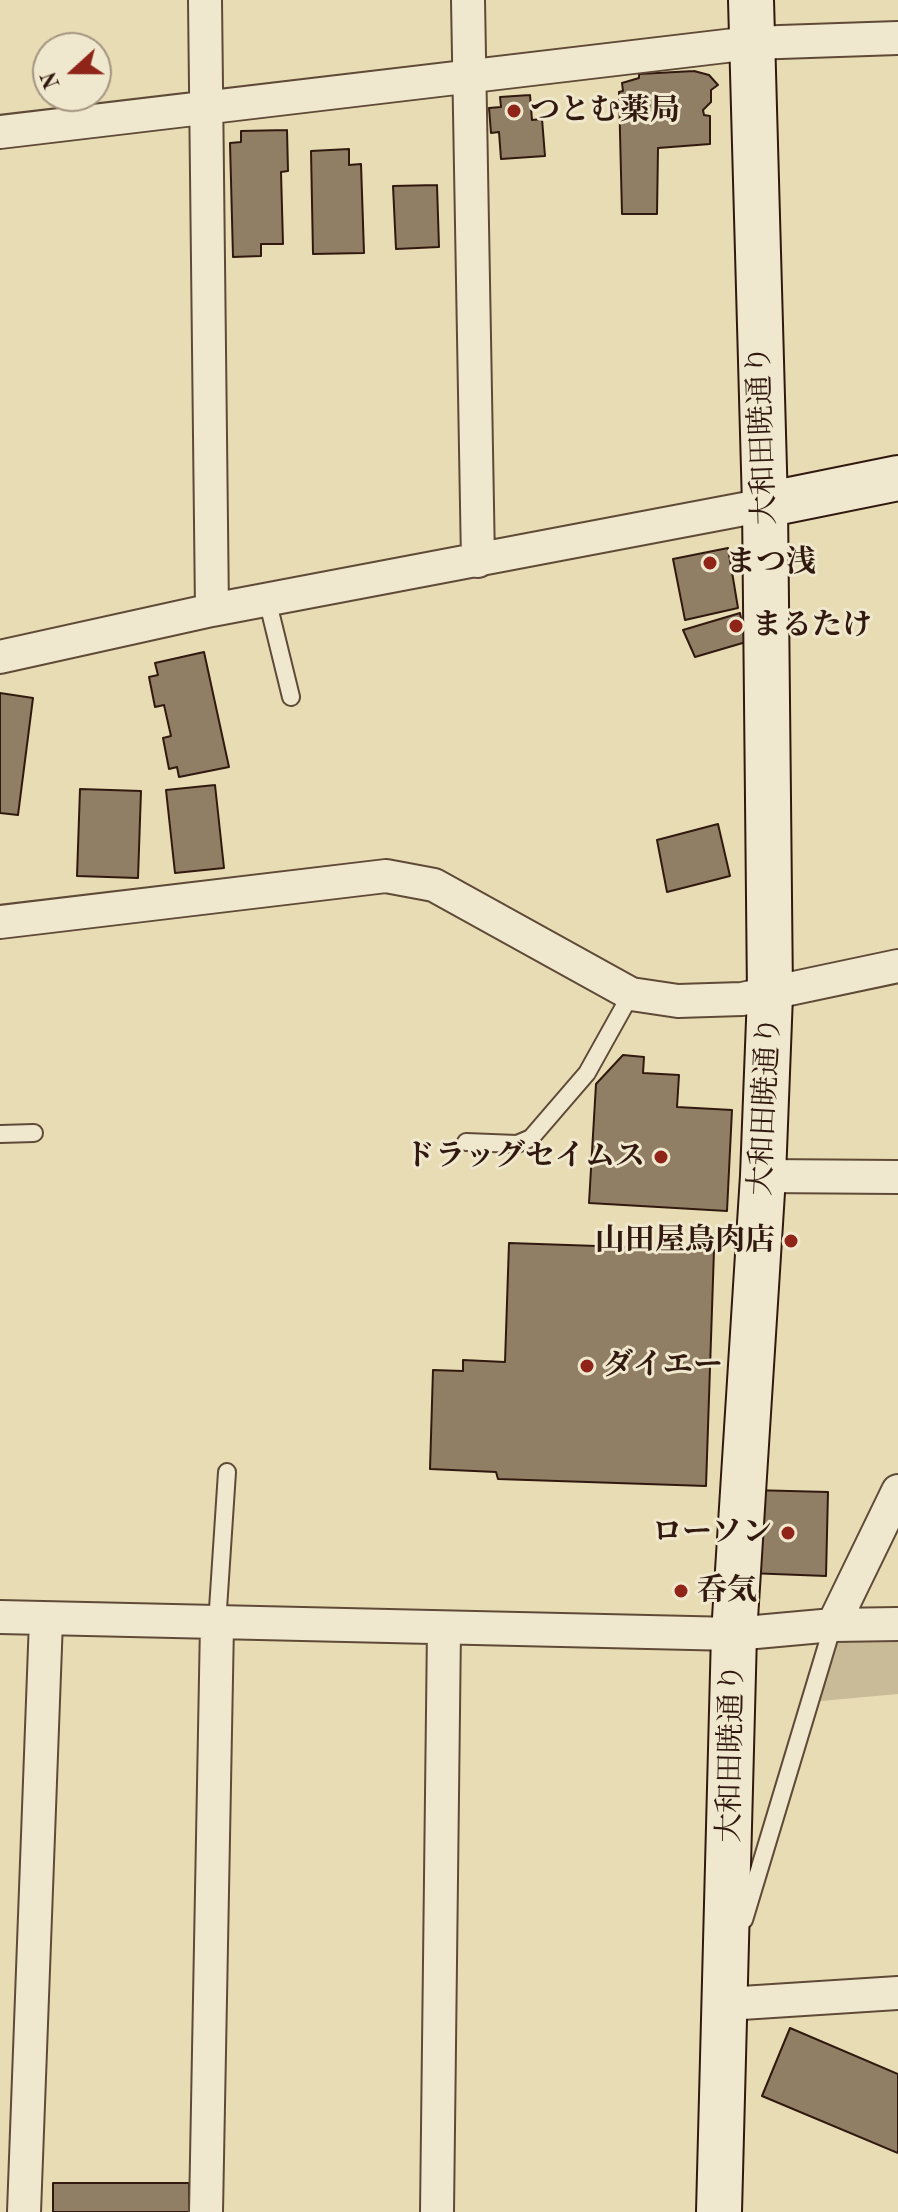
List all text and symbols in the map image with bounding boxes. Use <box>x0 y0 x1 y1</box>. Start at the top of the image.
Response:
north arrow <box>32 32 112 112</box>
text: N <box>38 68 65 92</box>
place label: つとむ薬局 <box>530 93 680 129</box>
marker: つとむ薬局 <box>505 102 523 120</box>
street label: 大和田暁通り <box>742 344 784 526</box>
place label: まつ浅 <box>726 545 816 581</box>
marker: まつ浅 <box>701 554 719 572</box>
place label: まるたけ <box>752 608 872 644</box>
marker: まるたけ <box>727 617 745 635</box>
street label: 大和田暁通り <box>743 1015 789 1197</box>
place label: ドラッグセイムス <box>405 1139 645 1175</box>
marker: ドラッグセイムス <box>652 1148 670 1166</box>
place label: 山田屋鳥肉店 <box>595 1223 775 1259</box>
marker: 山田屋鳥肉店 <box>782 1232 800 1250</box>
place label: ダイエー <box>603 1348 723 1384</box>
marker: ダイエー <box>578 1357 596 1375</box>
place label: ローソン <box>652 1515 772 1551</box>
marker: ローソン <box>779 1524 797 1542</box>
place label: 呑気 <box>697 1573 757 1609</box>
marker: 呑気 <box>672 1582 690 1600</box>
street label: 大和田暁通り <box>712 1663 752 1843</box>

